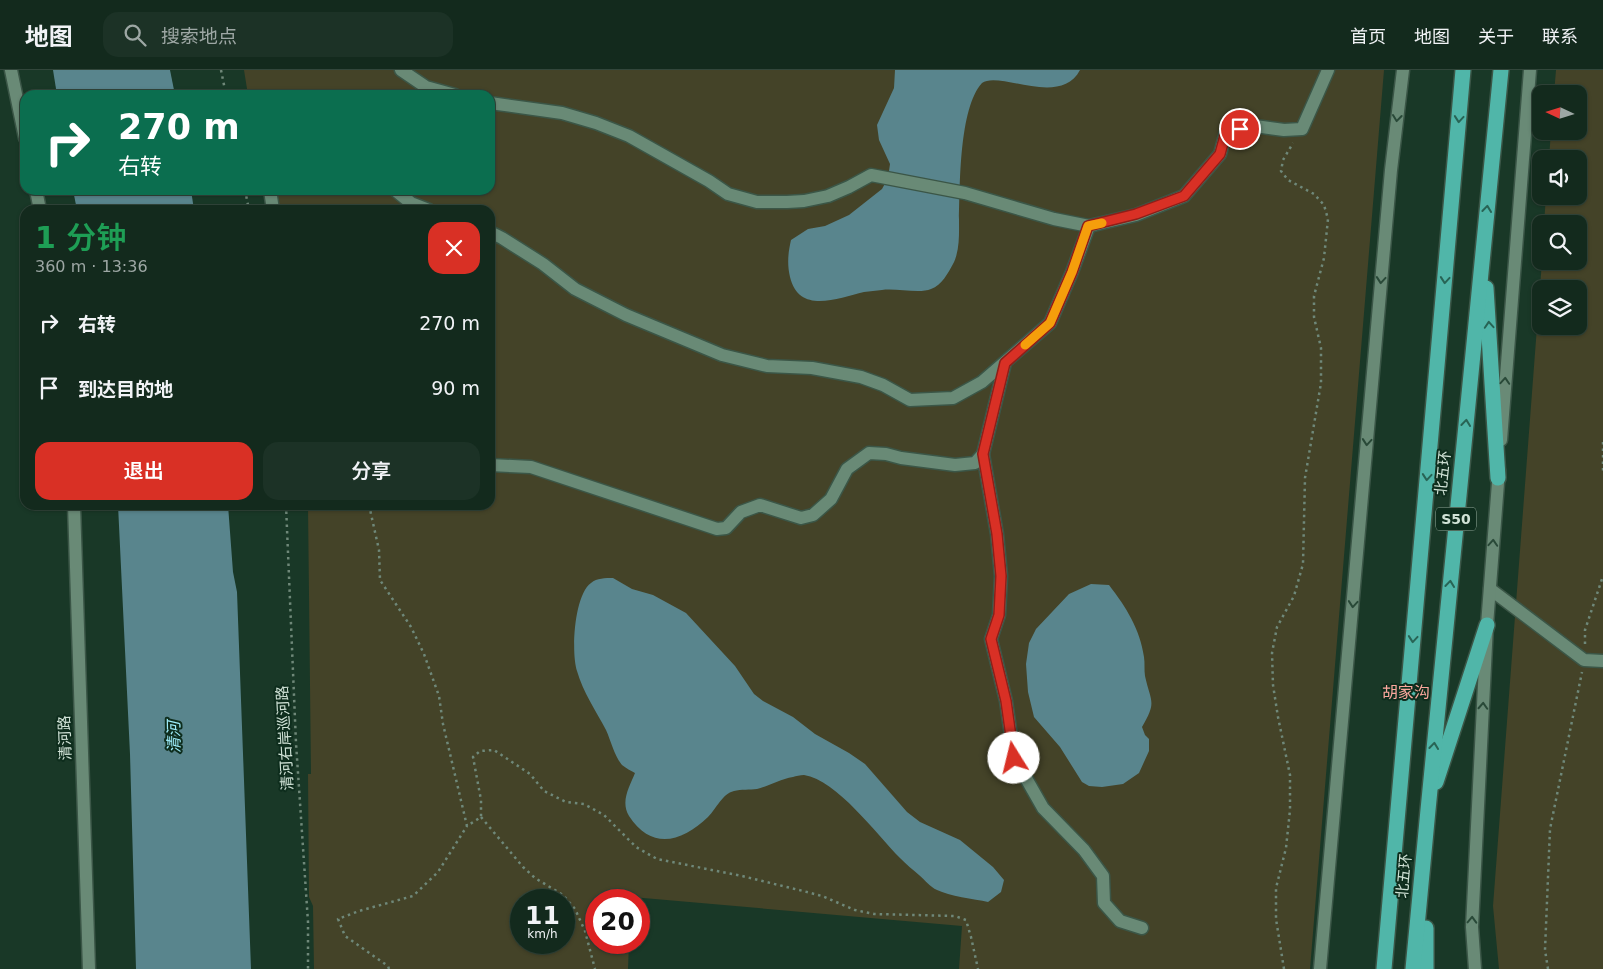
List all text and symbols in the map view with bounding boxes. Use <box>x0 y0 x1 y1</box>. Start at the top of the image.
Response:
search box <box>103 12 453 57</box>
icon: search <box>121 21 149 49</box>
text: 地图 <box>25 23 73 51</box>
text: 搜索地点 <box>161 25 237 47</box>
text: 首页 <box>1350 26 1386 47</box>
text: 地图 <box>1414 26 1450 47</box>
text: 关于 <box>1478 26 1514 47</box>
text: 联系 <box>1542 26 1578 47</box>
north arrow <box>1532 85 1588 140</box>
map controls <box>1532 85 1587 335</box>
text: 270 m <box>118 107 240 147</box>
pin <box>1219 108 1261 150</box>
icon: right <box>35 110 100 175</box>
icon: arrive <box>1226 115 1254 143</box>
one-way arrow <box>1392 115 1403 123</box>
one-way arrow <box>1453 115 1464 123</box>
button: sound <box>1532 150 1587 205</box>
text: 右转 <box>118 154 162 179</box>
one-way arrow <box>1481 204 1492 212</box>
button: search <box>1532 215 1587 270</box>
text: 1 分钟 <box>35 220 126 255</box>
button: close <box>428 222 480 274</box>
text: 360 m · 13:36 <box>35 257 148 276</box>
one-way arrow <box>1376 276 1387 284</box>
one-way arrow <box>1439 277 1450 285</box>
button: layers <box>1532 280 1587 335</box>
icon: right <box>35 309 63 337</box>
text: 270 m <box>419 312 480 334</box>
text: 右转 <box>78 313 116 335</box>
one-way arrow <box>1483 321 1494 329</box>
icon: arrive <box>35 374 63 402</box>
text: 90 m <box>431 377 480 399</box>
one-way arrow <box>1500 377 1511 385</box>
text: 到达目的地 <box>78 378 173 400</box>
one-way arrow <box>1460 418 1471 426</box>
one-way arrow <box>1362 438 1373 446</box>
button: 退出 <box>35 442 253 500</box>
button: 分享 <box>263 442 480 500</box>
street label: 北五环 <box>1432 450 1454 496</box>
one-way arrow <box>1422 473 1433 481</box>
road number: S50 <box>1436 508 1476 530</box>
one-way arrow <box>1487 539 1498 547</box>
one-way arrow <box>1444 580 1455 588</box>
one-way arrow <box>1347 600 1358 608</box>
one-way arrow <box>1408 635 1419 643</box>
district label: 胡家沟 <box>1382 683 1430 702</box>
street label: 清河右岸巡河路 <box>273 685 297 791</box>
one-way arrow <box>1477 701 1488 709</box>
street label: 清河路 <box>55 715 75 761</box>
water label: 清河 <box>164 718 184 753</box>
position arrow <box>987 731 1039 783</box>
one-way arrow <box>1428 742 1439 750</box>
street label: 北五环 <box>1393 853 1415 899</box>
speed limit sign: 20 <box>585 889 650 954</box>
text: 11 <box>525 901 560 930</box>
one-way arrow <box>1467 916 1478 924</box>
text: km/h <box>527 927 558 941</box>

